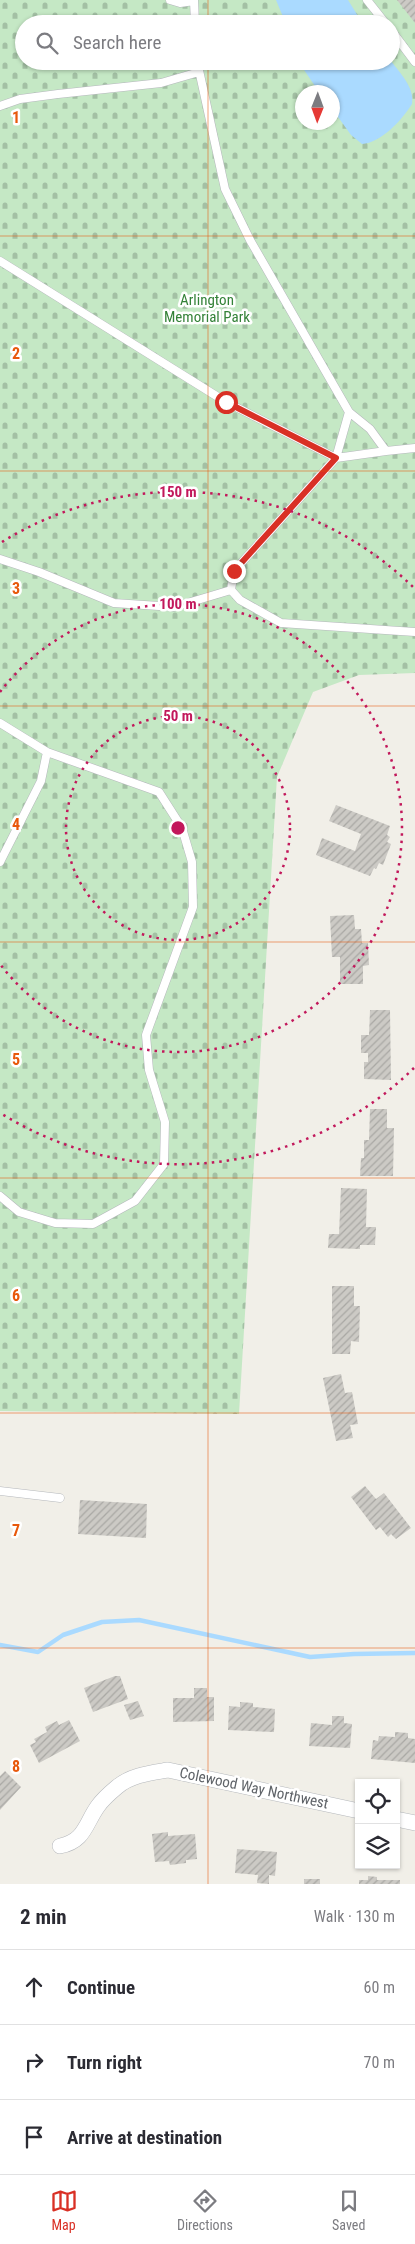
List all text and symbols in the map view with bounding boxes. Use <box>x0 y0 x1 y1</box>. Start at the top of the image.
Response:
search box <box>15 15 400 70</box>
icon: search <box>33 29 61 57</box>
text: Search here <box>73 31 161 54</box>
north arrow <box>295 85 340 130</box>
text: 1 <box>12 108 20 127</box>
park label: Arlington Memorial Park <box>164 291 250 326</box>
text: 2 <box>12 344 20 363</box>
route start <box>215 391 238 414</box>
text: 150 m <box>159 483 197 501</box>
route end <box>223 560 246 583</box>
text: 3 <box>12 579 20 598</box>
text: 100 m <box>159 595 197 613</box>
text: 50 m <box>163 707 193 725</box>
text: 4 <box>12 815 20 834</box>
centre of rings <box>169 819 187 837</box>
text: 5 <box>12 1050 20 1069</box>
text: 6 <box>12 1286 20 1305</box>
text: 7 <box>12 1521 20 1540</box>
text: 8 <box>12 1757 20 1776</box>
street label: Colewood Way Northwest <box>178 1763 330 1813</box>
map controls <box>355 1779 400 1869</box>
button: locate <box>355 1779 400 1824</box>
button: layers <box>355 1824 400 1869</box>
text: 2 min <box>20 1905 67 1929</box>
text: Walk · 130 m <box>314 1907 395 1926</box>
icon: ahead <box>20 1973 48 2001</box>
text: Continue <box>67 1976 135 1999</box>
text: 60 m <box>363 1978 395 1997</box>
icon: right <box>20 2048 48 2076</box>
text: Turn right <box>67 2051 142 2074</box>
text: 70 m <box>363 2053 395 2072</box>
icon: arrive <box>20 2123 48 2151</box>
text: Arrive at destination <box>67 2126 222 2149</box>
tab: Map <box>50 2187 78 2233</box>
tab: Directions <box>177 2187 233 2233</box>
tab: Saved <box>332 2187 365 2233</box>

